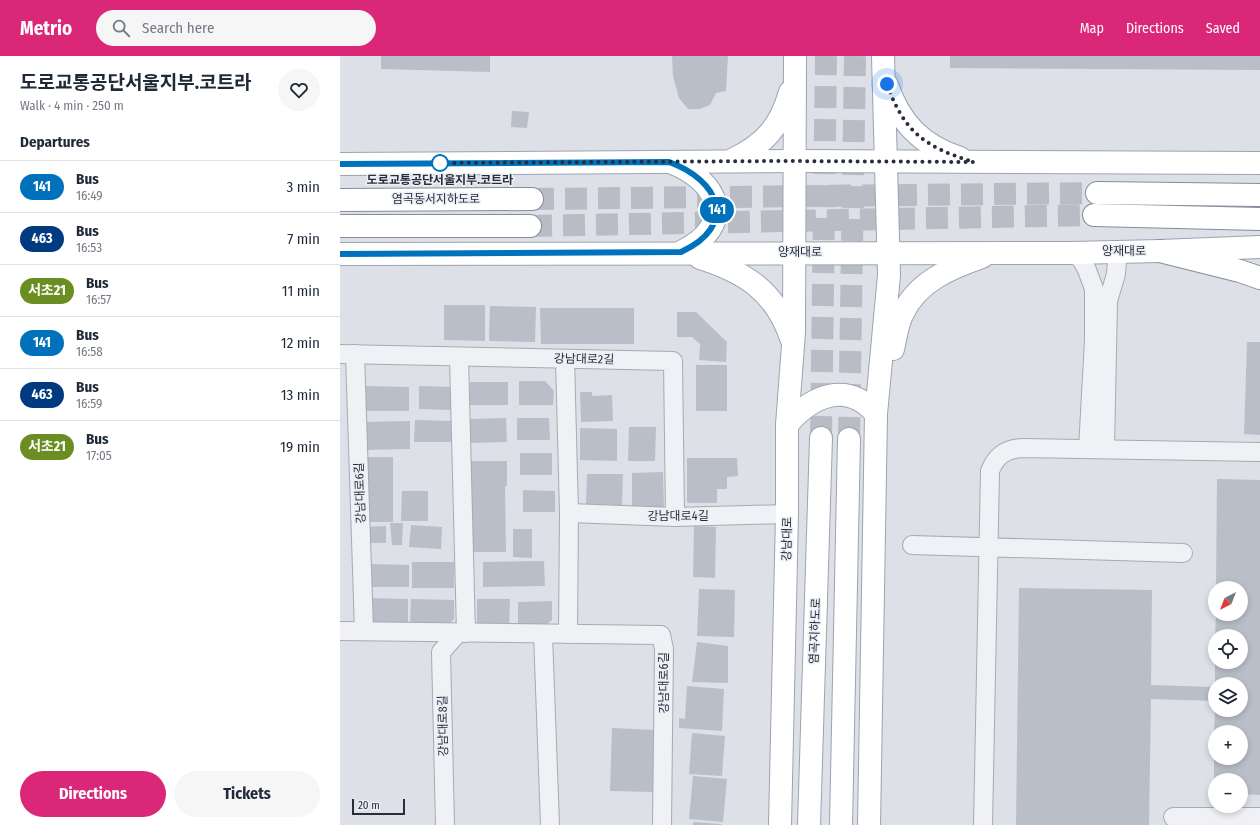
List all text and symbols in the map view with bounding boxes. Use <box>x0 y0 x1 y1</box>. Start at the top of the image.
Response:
search box <box>96 10 376 46</box>
text: Metrio <box>20 17 72 40</box>
icon: search <box>110 17 132 39</box>
text: Search here <box>142 19 214 37</box>
text: Map <box>1080 20 1104 37</box>
text: Directions <box>1126 20 1184 37</box>
text: Saved <box>1206 20 1240 37</box>
button: heart <box>278 69 320 111</box>
text: 도로교통공단서울지부.코트라 <box>20 71 252 94</box>
your location <box>877 74 897 94</box>
text: Walk · 4 min · 250 m <box>20 98 124 113</box>
text: Departures <box>20 133 90 151</box>
marker: 도로교통공단서울지부.코트라 <box>431 154 449 172</box>
text: Bus <box>76 170 99 188</box>
place label: 도로교통공단서울지부.코트라 <box>367 173 513 187</box>
text: 141 <box>33 178 51 195</box>
text: 3 min <box>286 178 320 196</box>
text: 16:49 <box>76 188 103 203</box>
street label: 염곡동서지하도로 <box>392 192 480 206</box>
line badge: 141 <box>694 197 740 223</box>
text: 141 <box>708 201 726 218</box>
text: Bus <box>76 222 99 240</box>
text: 463 <box>31 230 53 247</box>
text: 7 min <box>287 230 320 248</box>
text: 16:53 <box>76 240 102 255</box>
street label: 양재대로 <box>1102 244 1146 258</box>
street label: 양재대로 <box>778 245 822 259</box>
text: Bus <box>86 274 109 292</box>
text: 서초21 <box>28 282 66 299</box>
text: 11 min <box>282 282 320 300</box>
text: 16:57 <box>86 292 111 307</box>
text: Bus <box>76 326 99 344</box>
text: 141 <box>33 334 51 351</box>
text: 12 min <box>281 334 320 352</box>
text: 16:58 <box>76 344 103 359</box>
street label: 강남대로2길 <box>554 351 614 367</box>
text: Bus <box>76 378 99 396</box>
text: 463 <box>31 386 53 403</box>
text: 13 min <box>281 386 320 404</box>
text: 16:59 <box>76 396 102 411</box>
text: Bus <box>86 430 109 448</box>
text: 서초21 <box>28 438 66 455</box>
text: 19 min <box>280 438 320 456</box>
text: 17:05 <box>86 448 112 463</box>
street label: 강남대로6길 <box>352 462 368 524</box>
street label: 강남대로4길 <box>647 509 709 523</box>
street label: 강남대로 <box>780 517 794 561</box>
north arrow <box>1208 581 1248 621</box>
map controls <box>1208 581 1248 813</box>
street label: 염곡지하도로 <box>807 598 823 664</box>
button: locate <box>1208 629 1248 669</box>
street label: 강남대로6길 <box>657 652 671 714</box>
button: layers <box>1208 677 1248 717</box>
street label: 강남대로8길 <box>435 695 451 757</box>
button: + <box>1208 725 1248 765</box>
button: Directions <box>20 771 166 817</box>
button: Tickets <box>174 771 320 817</box>
button: − <box>1208 773 1248 813</box>
scale bar <box>352 797 405 816</box>
text: 20 m <box>358 799 380 812</box>

